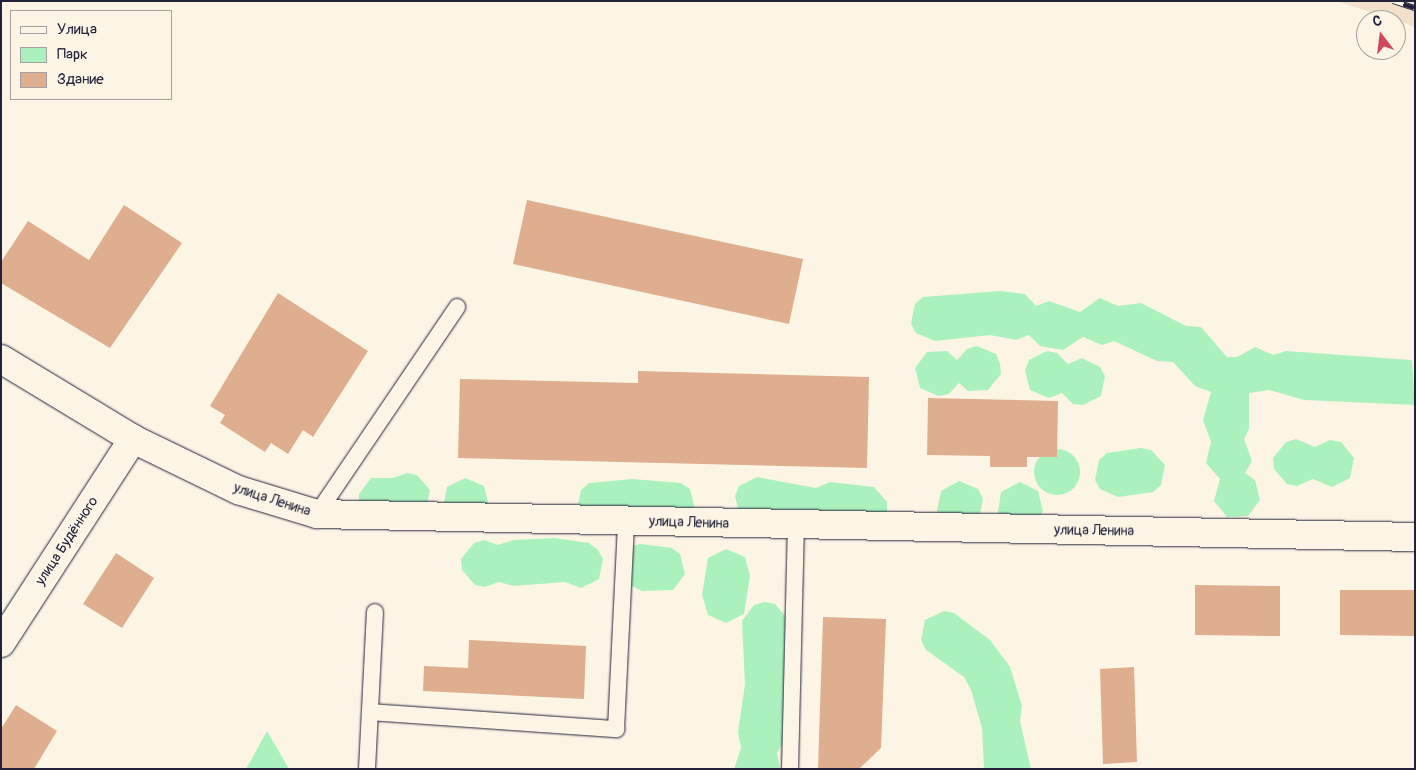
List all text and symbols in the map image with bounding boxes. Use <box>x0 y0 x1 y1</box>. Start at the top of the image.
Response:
legend <box>10 10 172 100</box>
north arrow <box>1356 10 1406 60</box>
text: С <box>1371 12 1384 30</box>
text: Улица <box>57 20 97 39</box>
text: Парк <box>57 45 88 64</box>
text: Здание <box>57 70 104 89</box>
street label: улица Ленина <box>231 480 313 520</box>
street label: улица Будённого <box>32 494 102 588</box>
street label: улица Ленина <box>649 513 729 533</box>
street label: улица Ленина <box>1054 522 1134 540</box>

